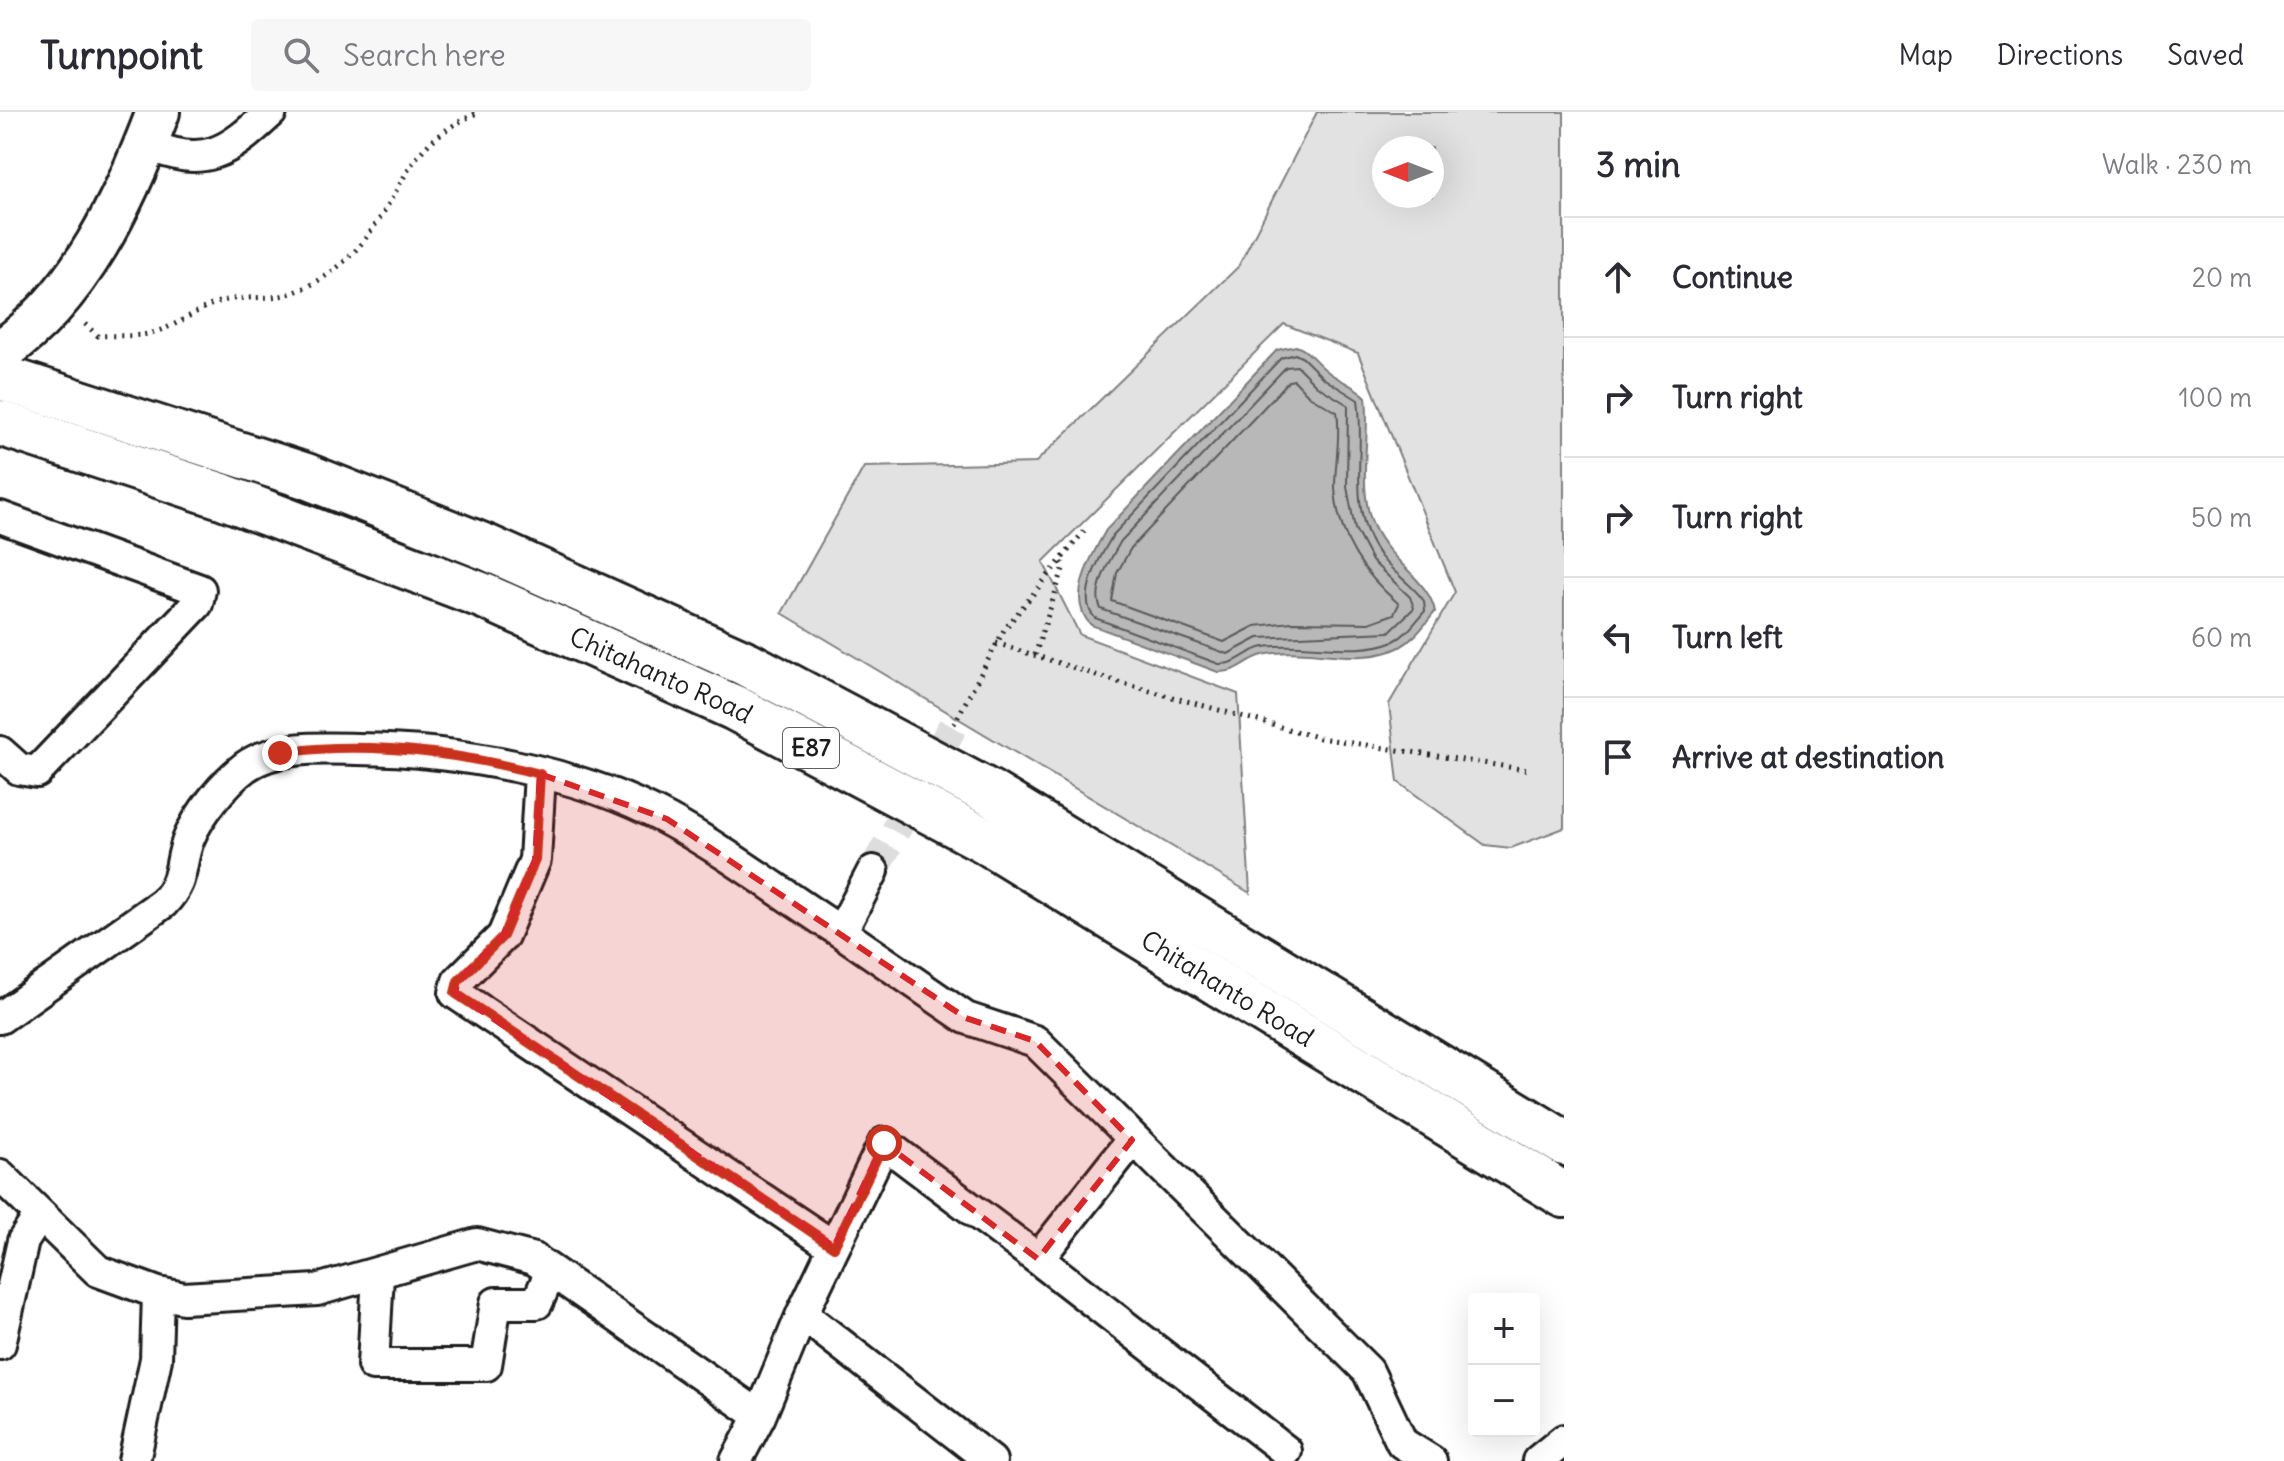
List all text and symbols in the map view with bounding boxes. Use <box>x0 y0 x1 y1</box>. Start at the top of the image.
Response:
search box <box>251 19 811 91</box>
text: Turnpoint <box>40 32 203 79</box>
icon: search <box>279 33 323 77</box>
text: Search here <box>343 36 506 74</box>
text: Map <box>1898 37 1953 73</box>
text: Directions <box>1997 37 2123 73</box>
text: Saved <box>2167 37 2244 73</box>
north arrow <box>1372 136 1444 208</box>
text: 3 min <box>1596 143 1681 186</box>
text: Walk · 230 m <box>2102 148 2252 181</box>
icon: ahead <box>1596 255 1640 299</box>
text: Continue <box>1672 258 1793 296</box>
text: 20 m <box>2192 261 2252 294</box>
icon: right <box>1596 375 1640 419</box>
text: Turn right <box>1672 378 1803 416</box>
text: 100 m <box>2178 381 2252 414</box>
icon: right <box>1596 495 1640 539</box>
text: Turn right <box>1672 498 1803 536</box>
text: 50 m <box>2191 501 2252 534</box>
icon: left <box>1596 615 1640 659</box>
text: Turn left <box>1672 618 1783 656</box>
street label: Chitahanto Road <box>565 619 758 730</box>
text: 60 m <box>2191 621 2252 654</box>
road number: E87 <box>783 728 839 768</box>
route end <box>262 735 298 771</box>
icon: arrive <box>1596 735 1640 779</box>
text: Arrive at destination <box>1672 738 1944 776</box>
street label: Chitahanto Road <box>1135 923 1320 1054</box>
route start <box>866 1125 902 1161</box>
map controls <box>1468 1293 1540 1437</box>
button: + <box>1468 1293 1540 1365</box>
button: − <box>1468 1365 1540 1437</box>

